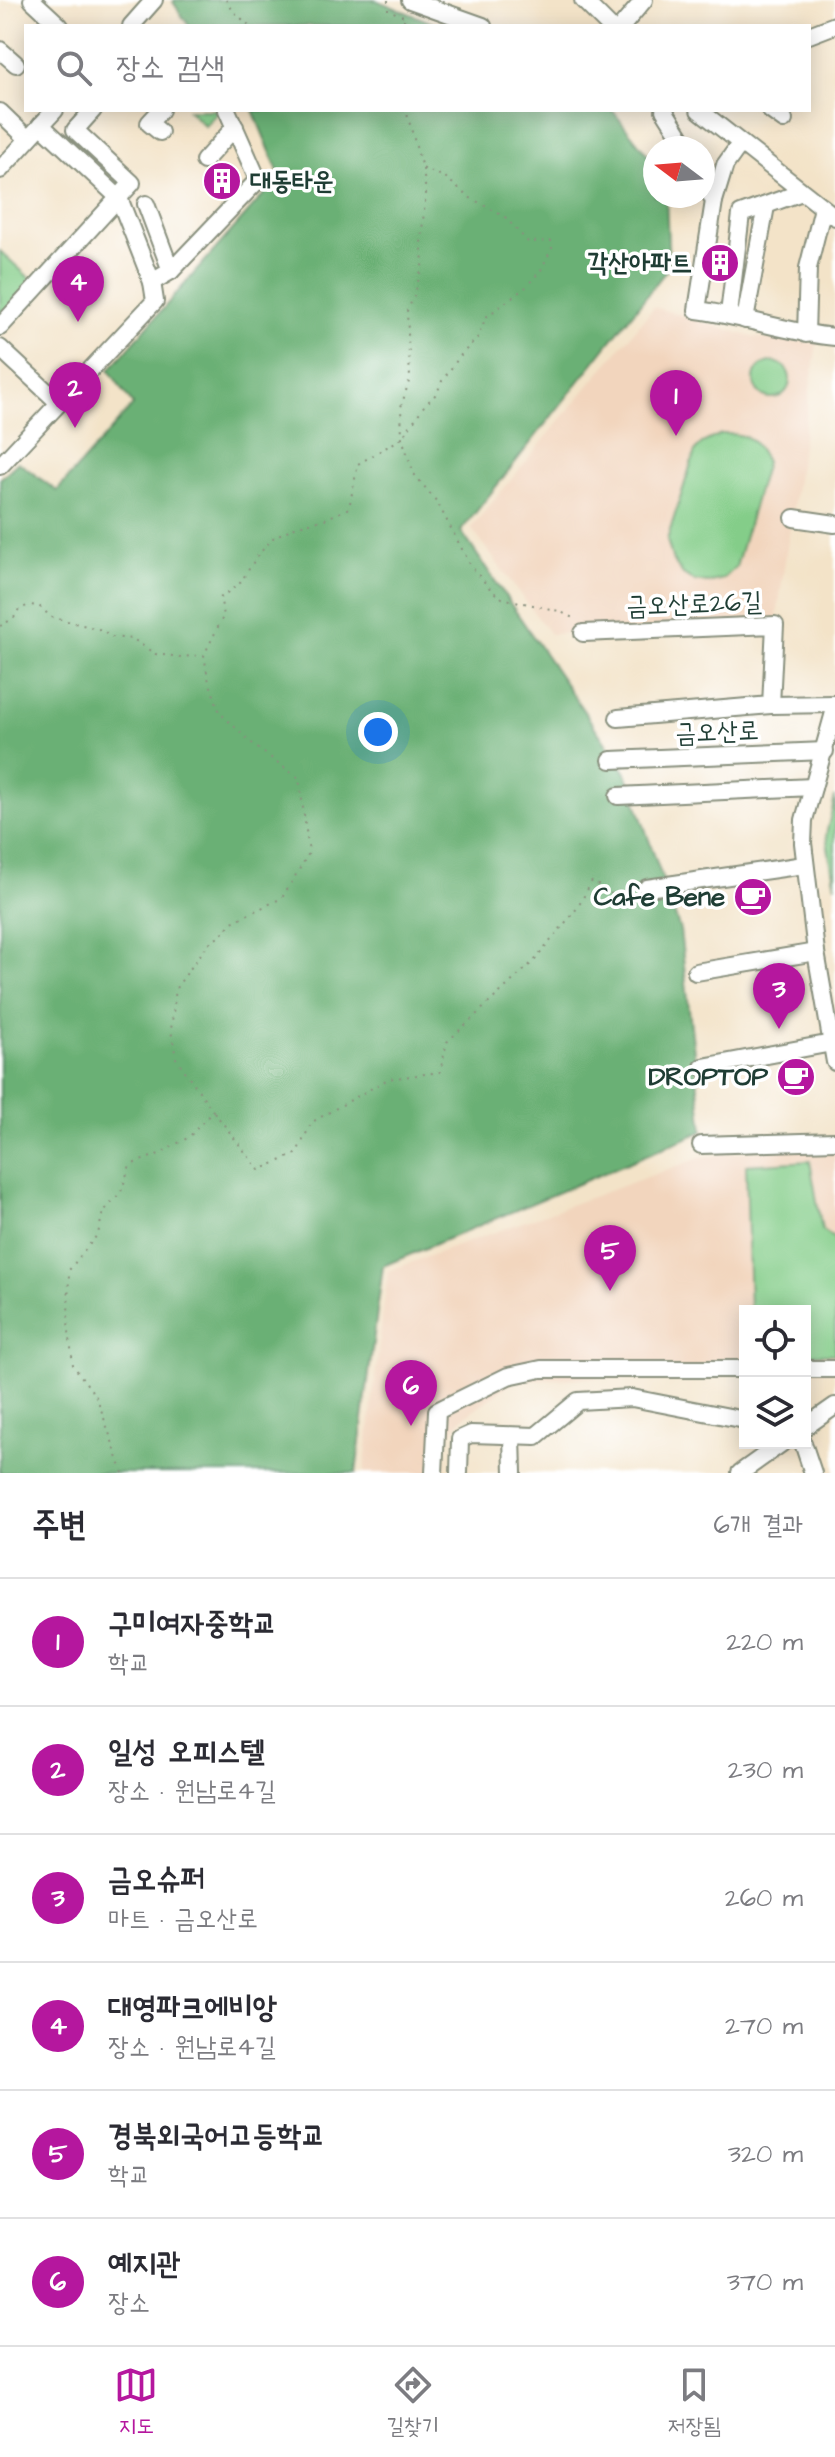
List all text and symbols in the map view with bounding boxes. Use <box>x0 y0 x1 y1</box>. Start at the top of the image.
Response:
search box <box>24 24 811 112</box>
icon: search <box>52 46 96 90</box>
text: 장소 검색 <box>116 47 225 89</box>
north arrow <box>643 136 715 208</box>
building icon: 대동타운 <box>201 160 243 202</box>
place label: 대동타운 <box>250 163 334 199</box>
building icon: 각산아파트 <box>699 242 741 284</box>
place label: 각산아파트 <box>587 245 692 281</box>
pin: 4 <box>52 256 104 322</box>
pin: 2 <box>49 362 101 428</box>
pin: 1 <box>650 370 702 436</box>
street label: 금오산로26길 <box>626 584 763 624</box>
your location <box>358 712 398 752</box>
street label: 금오산로 <box>675 713 759 751</box>
cafe icon: Cafe Bene <box>732 876 774 918</box>
place label: Cafe Bene <box>594 879 725 915</box>
pin: 3 <box>753 963 805 1029</box>
cafe icon: DROPTOP <box>775 1056 817 1098</box>
place label: DROPTOP <box>648 1059 768 1095</box>
pin: 5 <box>584 1225 636 1291</box>
map controls <box>739 1305 811 1449</box>
button: locate <box>739 1305 811 1377</box>
pin: 6 <box>385 1360 437 1426</box>
button: layers <box>739 1377 811 1449</box>
text: 주변 <box>32 1501 87 1549</box>
text: 6개 결과 <box>714 1507 803 1543</box>
text: 구미여자중학교 <box>108 1603 277 1645</box>
text: 1 <box>56 1624 60 1660</box>
text: 220 m <box>726 1624 803 1660</box>
text: 학교 <box>108 1645 150 1681</box>
text: 일성 오피스텔 <box>108 1731 265 1773</box>
text: 2 <box>51 1752 65 1788</box>
text: 230 m <box>728 1752 803 1788</box>
text: 장소 · 원남로4길 <box>108 1773 276 1809</box>
text: 금오슈퍼 <box>108 1859 205 1901</box>
text: 3 <box>51 1880 65 1916</box>
text: 260 m <box>725 1880 803 1916</box>
text: 마트 · 금오산로 <box>108 1901 258 1937</box>
text: 대영파크에비앙 <box>108 1987 277 2029</box>
text: 4 <box>49 2008 67 2044</box>
text: 270 m <box>725 2008 803 2044</box>
text: 장소 · 원남로4길 <box>108 2029 276 2065</box>
text: 경북외국어고등학교 <box>108 2115 325 2157</box>
text: 5 <box>49 2136 67 2172</box>
text: 320 m <box>728 2136 803 2172</box>
text: 학교 <box>108 2157 150 2193</box>
text: 예지관 <box>108 2243 180 2285</box>
text: 6 <box>50 2264 66 2300</box>
text: 370 m <box>727 2264 803 2300</box>
text: 장소 <box>108 2285 150 2321</box>
tab: 지도 <box>114 2363 158 2442</box>
tab: 길찾기 <box>386 2363 439 2442</box>
tab: 저장됨 <box>668 2363 721 2442</box>

